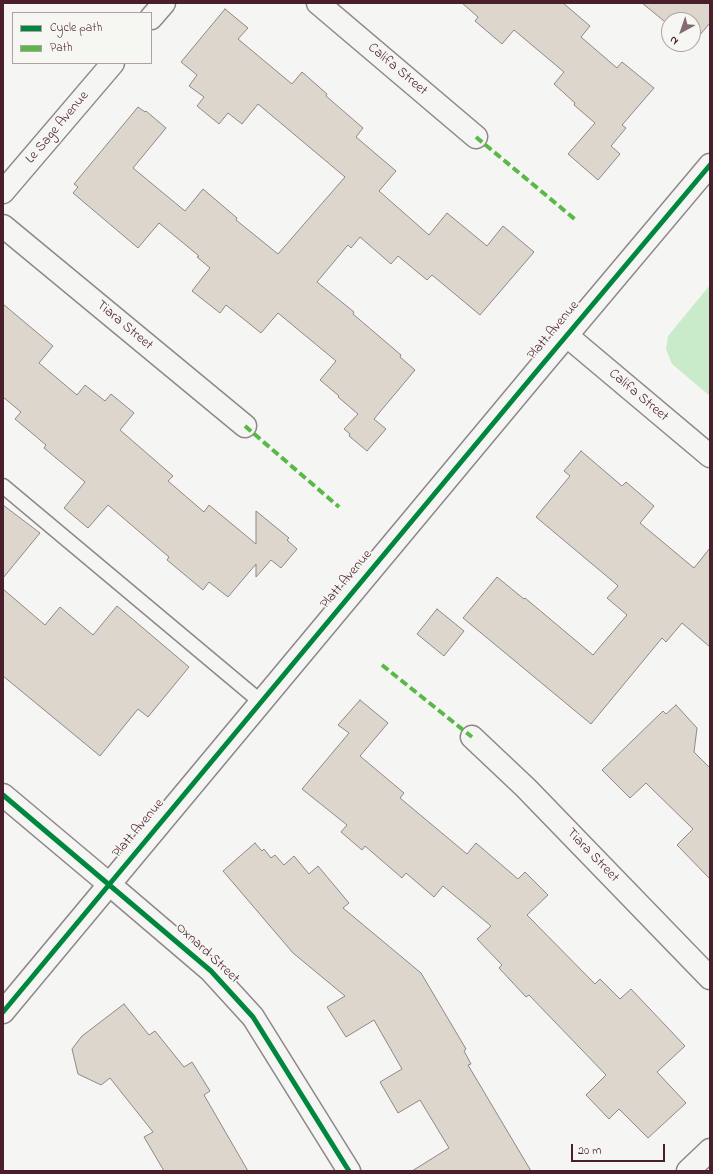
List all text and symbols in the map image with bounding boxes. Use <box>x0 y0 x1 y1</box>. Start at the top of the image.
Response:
legend <box>12 12 152 64</box>
north arrow <box>661 12 701 52</box>
text: Cycle path <box>50 19 102 37</box>
text: N <box>666 32 682 49</box>
text: Path <box>50 39 72 57</box>
street label: Califa Street <box>364 40 430 100</box>
street label: Le Sage Avenue <box>23 88 93 168</box>
street label: Tiara Street <box>92 297 156 355</box>
street label: Platt Avenue <box>524 298 584 364</box>
street label: Califa Street <box>605 366 671 426</box>
street label: Platt Avenue <box>317 547 377 613</box>
street label: Platt Avenue <box>109 796 169 862</box>
street label: Tiara Street <box>562 825 622 887</box>
street label: Oxnard Street <box>172 920 242 988</box>
scale bar <box>573 1136 667 1162</box>
text: 20 m <box>578 1142 601 1160</box>

